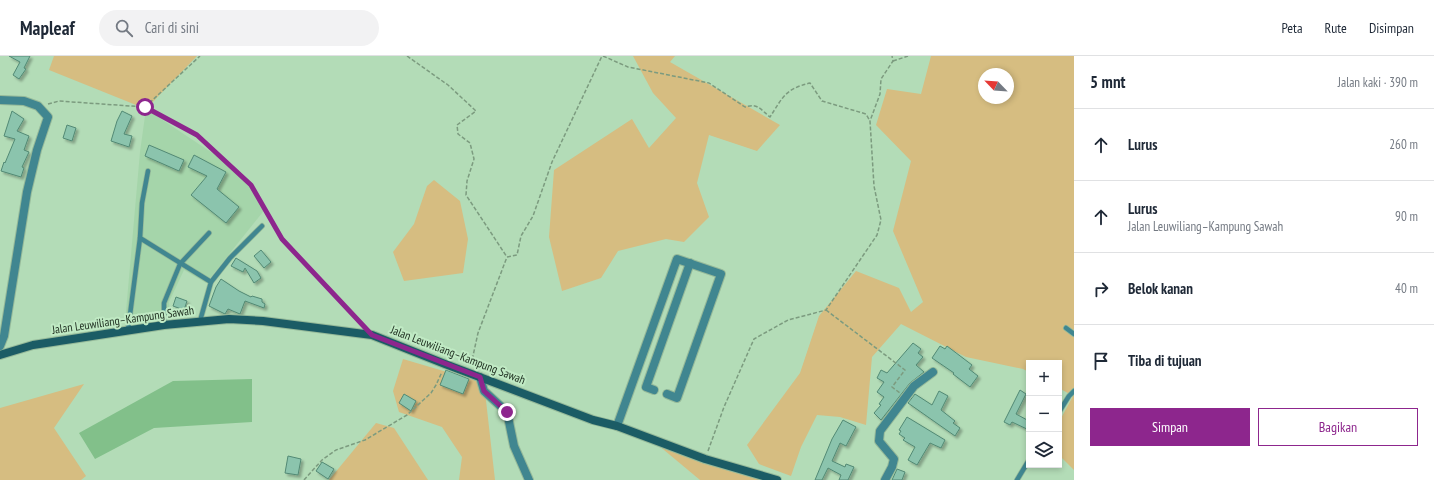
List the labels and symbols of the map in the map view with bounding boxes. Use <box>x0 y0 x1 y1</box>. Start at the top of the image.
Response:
north arrow <box>978 68 1014 104</box>
route start <box>136 98 154 116</box>
street label: Jalan Leuwiliang–Kampung Sawah <box>50 302 195 337</box>
street label: Jalan Leuwiliang–Kampung Sawah <box>388 322 528 387</box>
route end <box>498 403 516 421</box>

